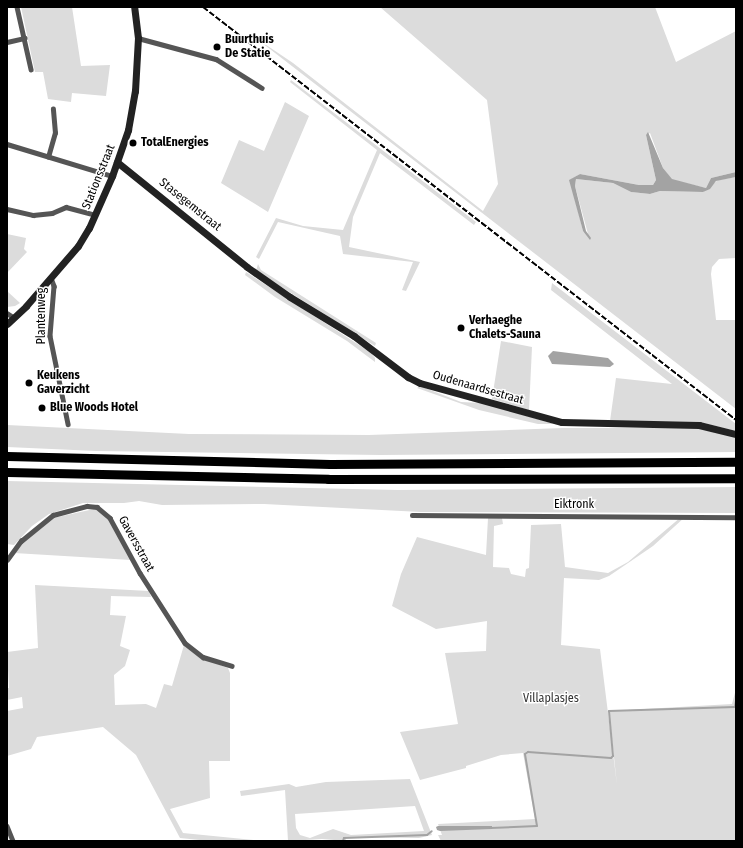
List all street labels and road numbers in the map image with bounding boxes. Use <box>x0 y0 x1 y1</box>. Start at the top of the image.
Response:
street label: Stationsstraat <box>79 142 119 212</box>
street label: Stasegemstraat <box>156 176 224 234</box>
street label: Plantenweg <box>35 288 49 344</box>
street label: Oudenaardsestraat <box>431 368 525 408</box>
street label: Eiktronk <box>554 498 594 512</box>
street label: Gaversstraat <box>115 514 157 574</box>

